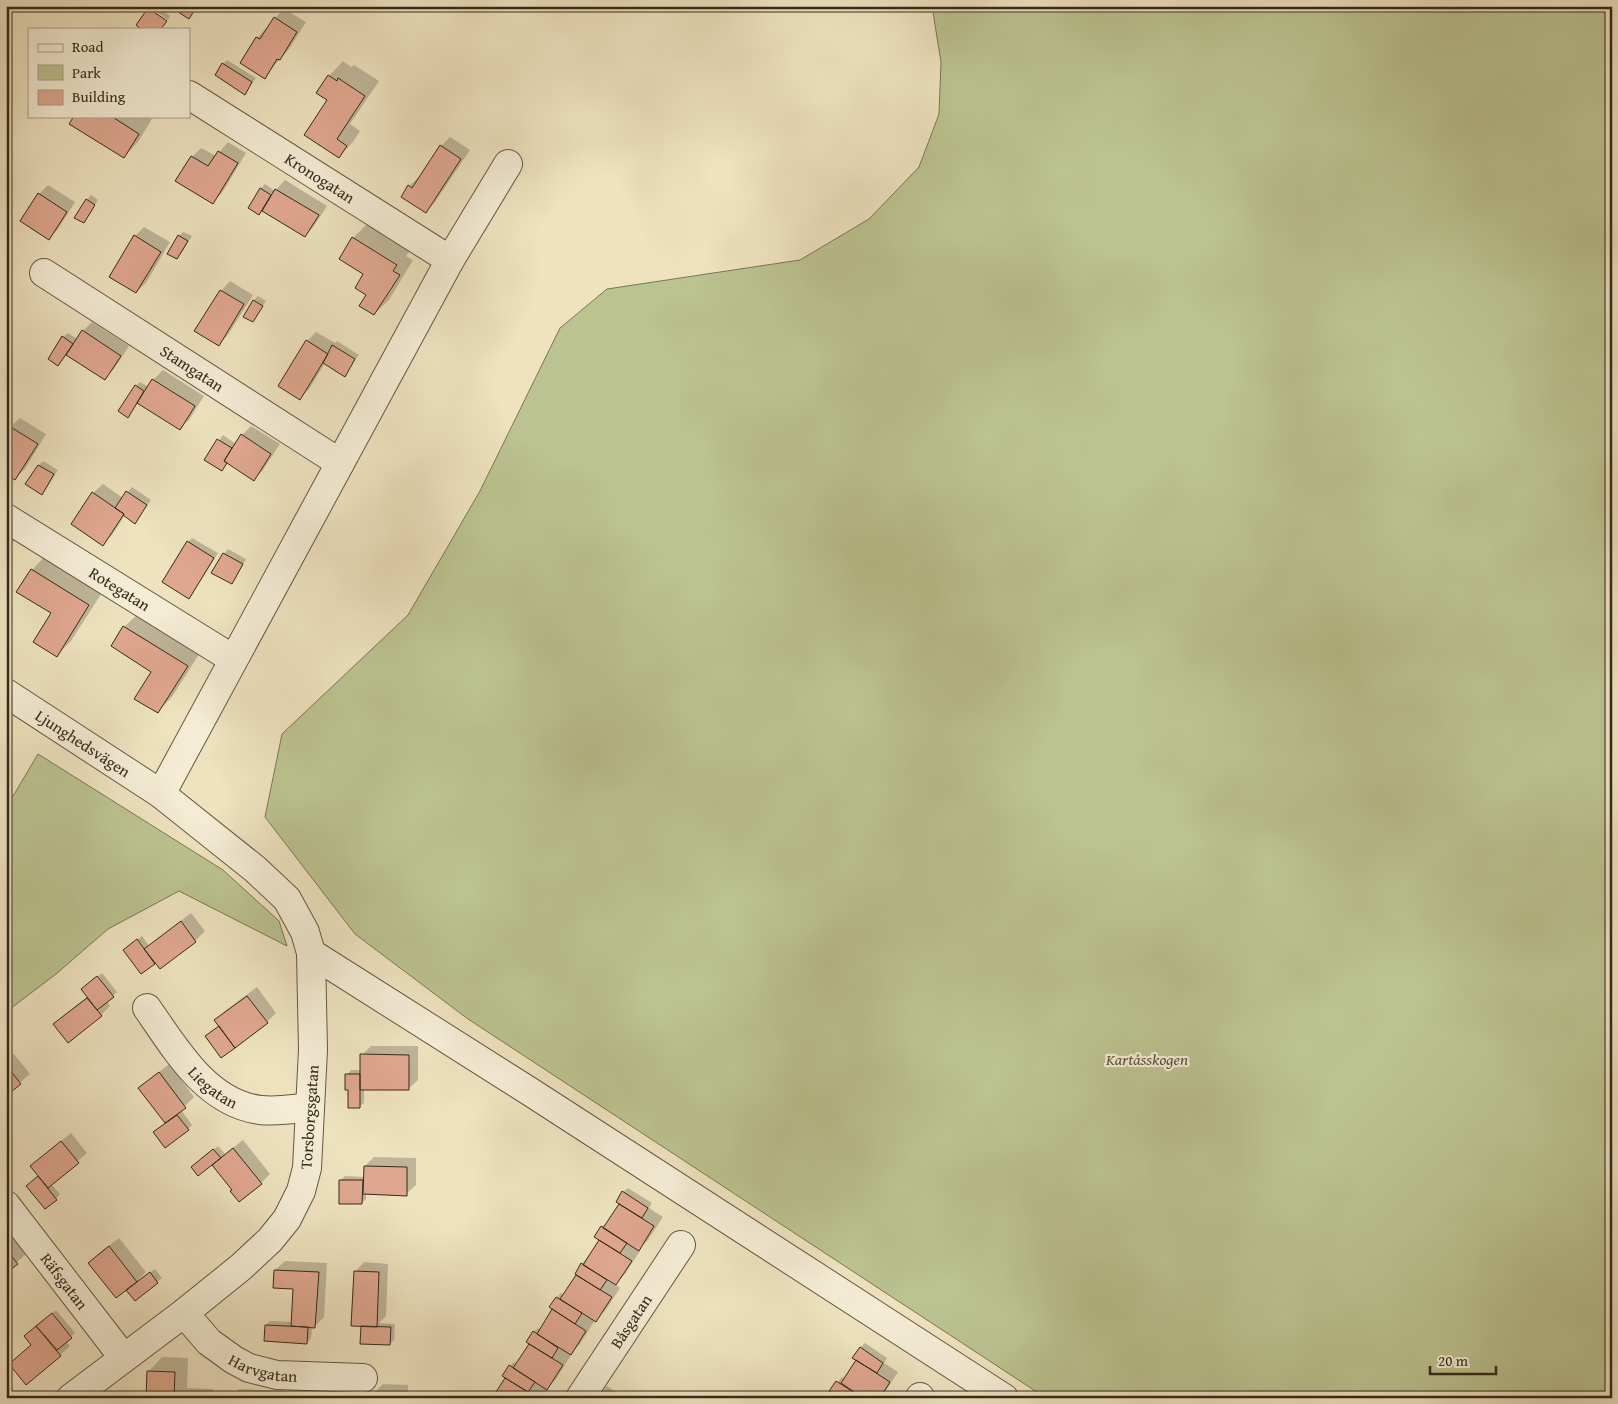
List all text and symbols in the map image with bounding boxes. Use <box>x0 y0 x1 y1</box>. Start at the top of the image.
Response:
legend <box>28 28 190 118</box>
text: Road <box>72 36 103 57</box>
text: Park <box>72 62 101 83</box>
text: Building <box>72 86 126 107</box>
street label: Kronogatan <box>280 147 360 209</box>
street label: Stamgatan <box>155 339 229 398</box>
street label: Rotegatan <box>84 560 155 617</box>
street label: Ljunghedsvägen <box>31 703 135 783</box>
park label: Kartåsskogen <box>1105 1047 1188 1071</box>
street label: Liegatan <box>182 1061 242 1114</box>
street label: Torsborgsgatan <box>293 1064 325 1170</box>
street label: Räfsgatan <box>35 1248 94 1315</box>
street label: Båsgatan <box>604 1289 657 1353</box>
scale bar <box>1430 1344 1497 1376</box>
street label: Harvgatan <box>225 1347 298 1388</box>
text: 20 m <box>1438 1350 1469 1371</box>

